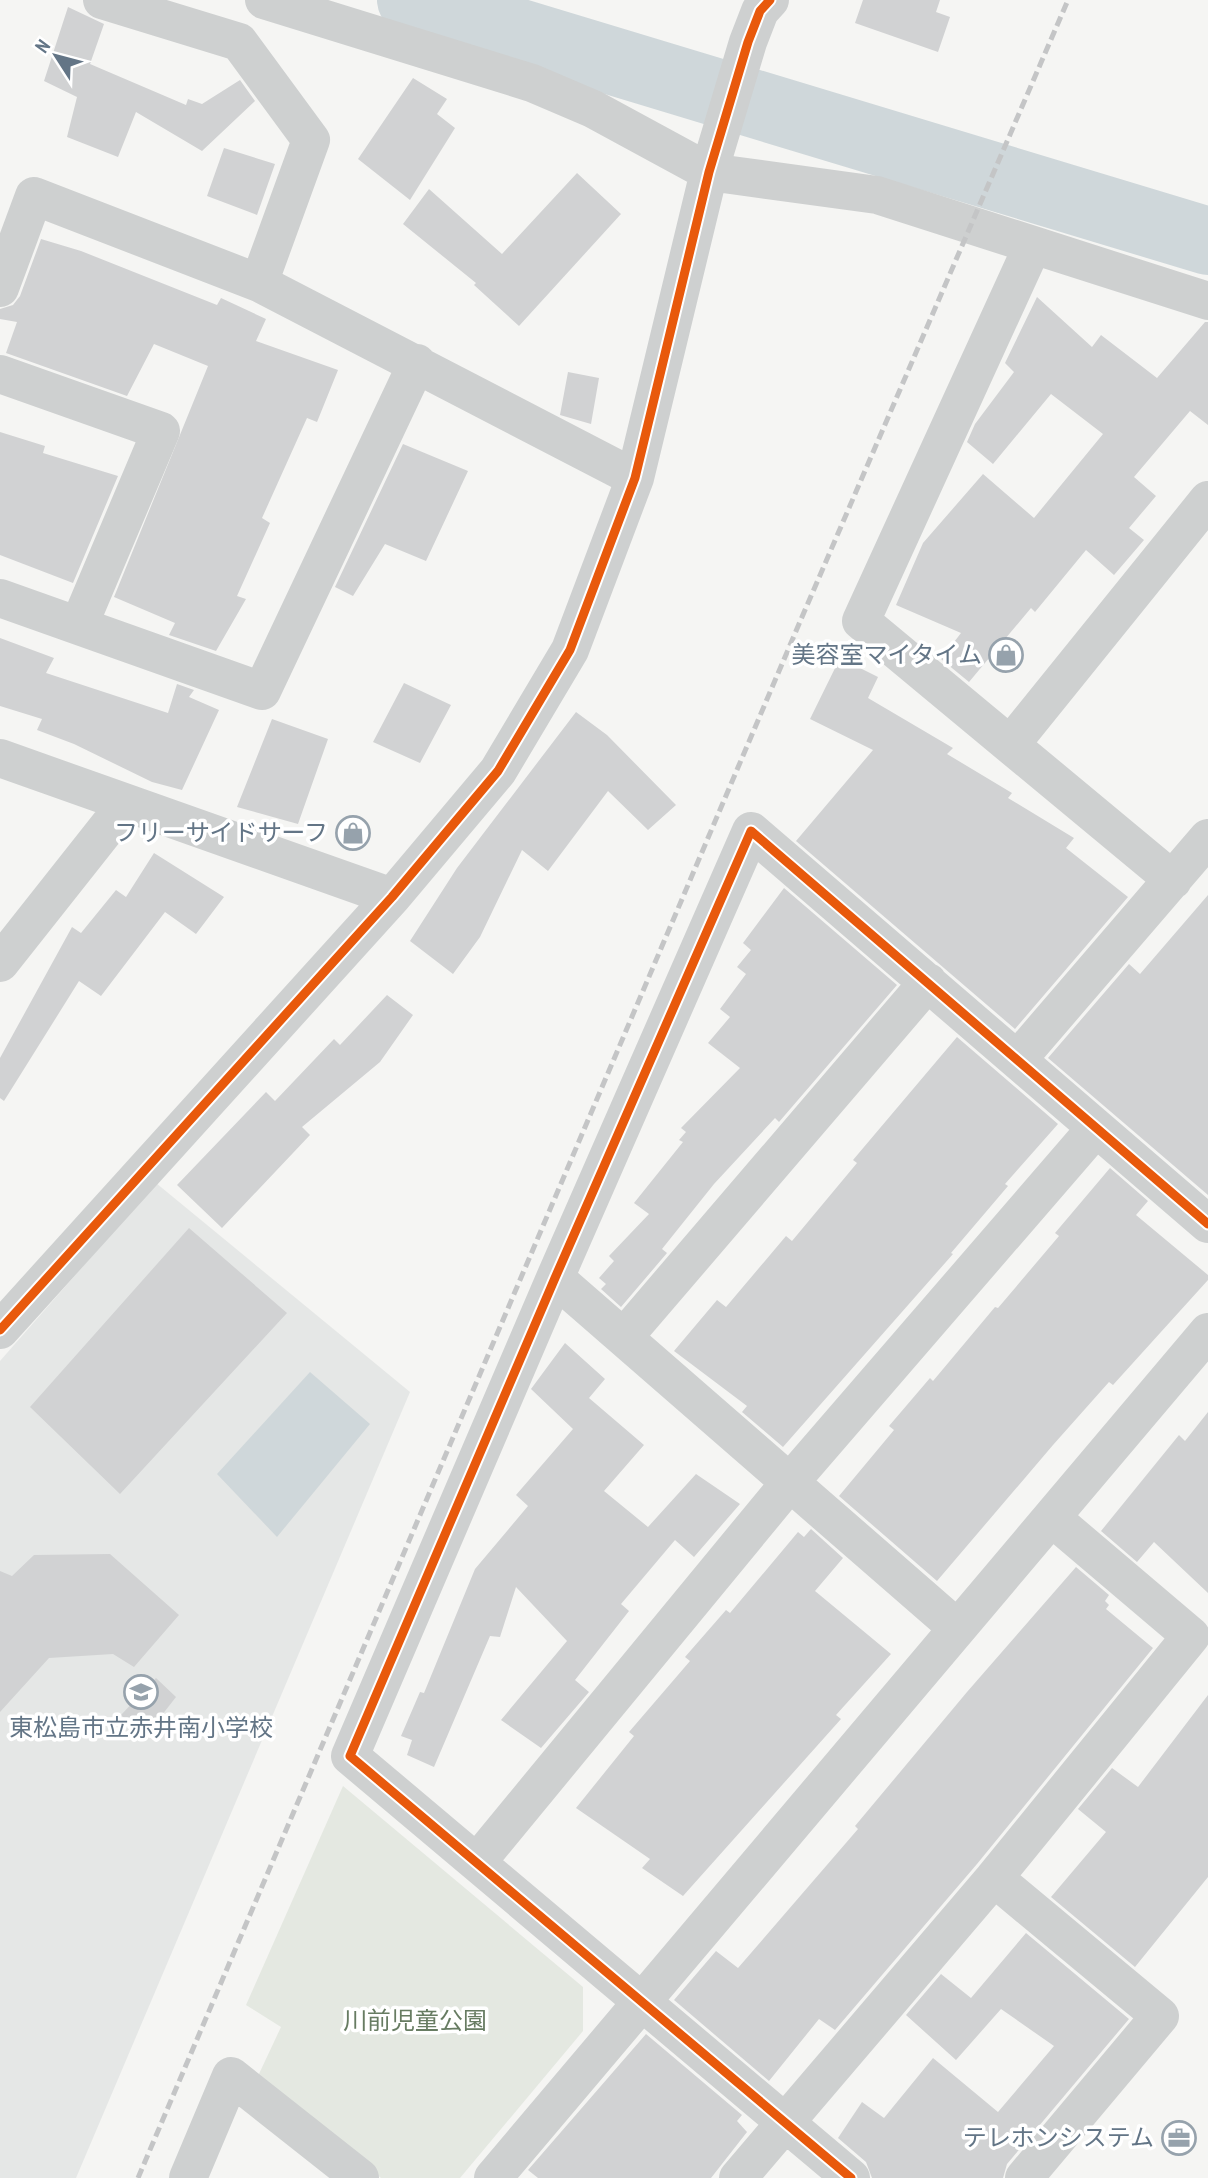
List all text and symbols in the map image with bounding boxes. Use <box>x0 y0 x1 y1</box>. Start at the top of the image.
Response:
north arrow <box>21 21 91 91</box>
text: N <box>30 35 55 57</box>
shop icon: 美容室マイタイム <box>987 636 1025 674</box>
place label: 美容室マイタイム <box>791 639 982 670</box>
shop icon: フリーサイドサーフ <box>334 814 372 852</box>
place label: フリーサイドサーフ <box>114 817 328 848</box>
school or university icon: 東松島市立赤井南小学校 <box>122 1673 160 1711</box>
place label: 東松島市立赤井南小学校 <box>9 1712 273 1743</box>
park label: 川前児童公園 <box>343 2005 487 2036</box>
office icon: テレホンシステム <box>1160 2119 1198 2157</box>
place label: テレホンシステム <box>963 2122 1154 2153</box>

